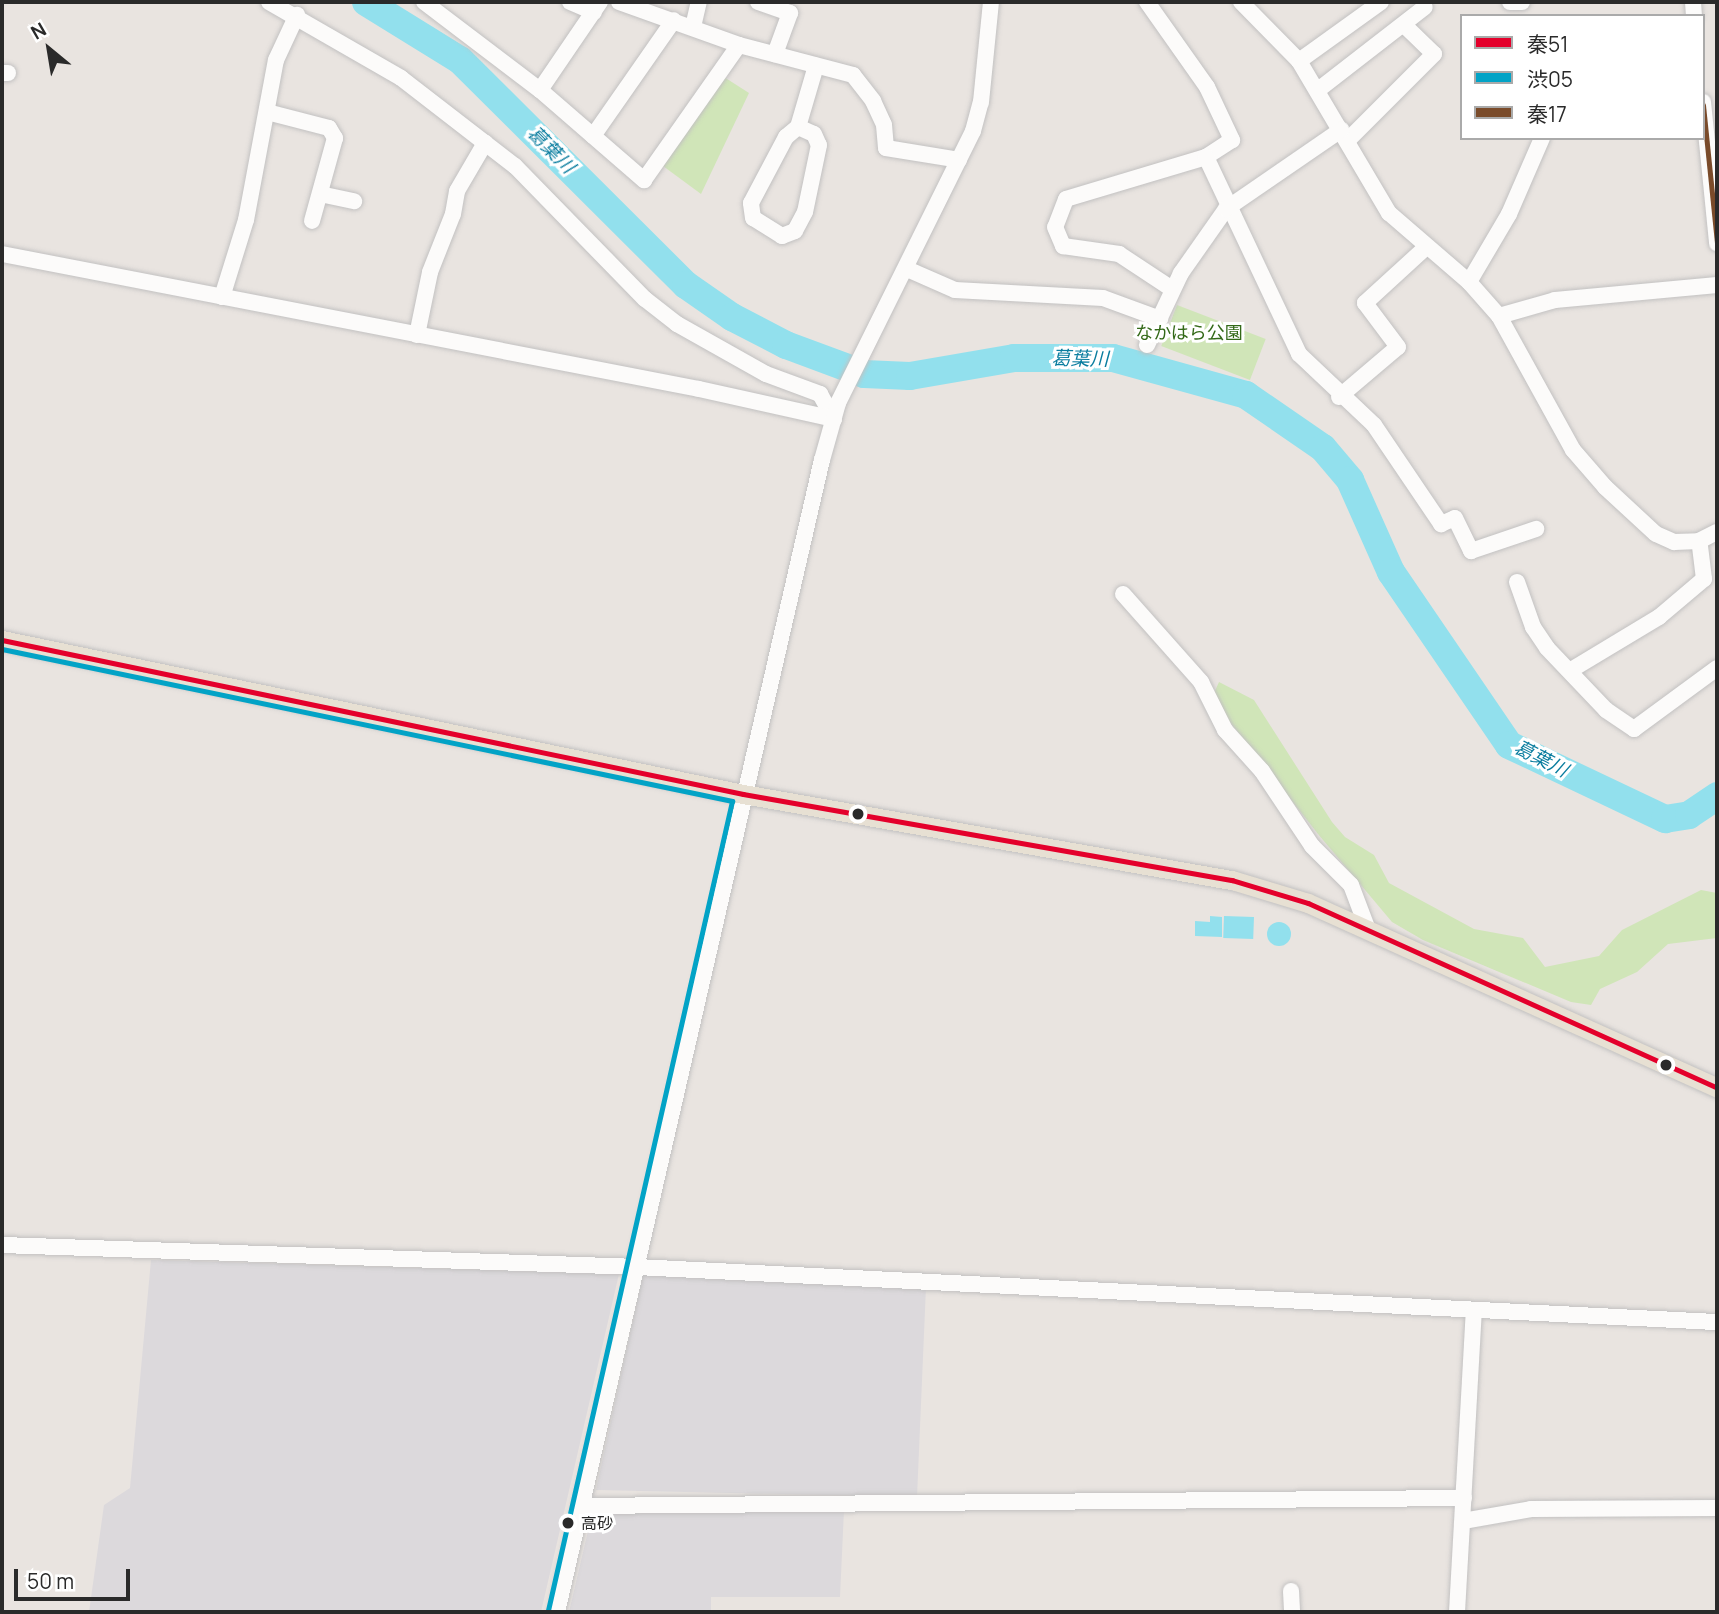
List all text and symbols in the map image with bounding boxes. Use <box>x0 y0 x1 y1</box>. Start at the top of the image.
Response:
north arrow <box>14 14 84 84</box>
legend <box>1460 14 1705 140</box>
text: N <box>26 16 51 45</box>
text: 秦51 <box>1527 30 1568 58</box>
text: 渋05 <box>1527 65 1573 93</box>
text: 秦17 <box>1527 100 1567 128</box>
water label: 葛葉川 <box>523 122 579 178</box>
park label: なかはら公園 <box>1135 321 1243 343</box>
water label: 葛葉川 <box>1051 347 1109 371</box>
water label: 葛葉川 <box>1510 736 1572 782</box>
unlabelled marker <box>851 807 865 821</box>
unlabelled marker <box>1659 1058 1673 1072</box>
place label: 高砂 <box>581 1513 613 1533</box>
marker: 高砂 <box>561 1516 575 1530</box>
scale bar <box>18 1554 133 1598</box>
text: 50 m <box>27 1567 74 1595</box>

